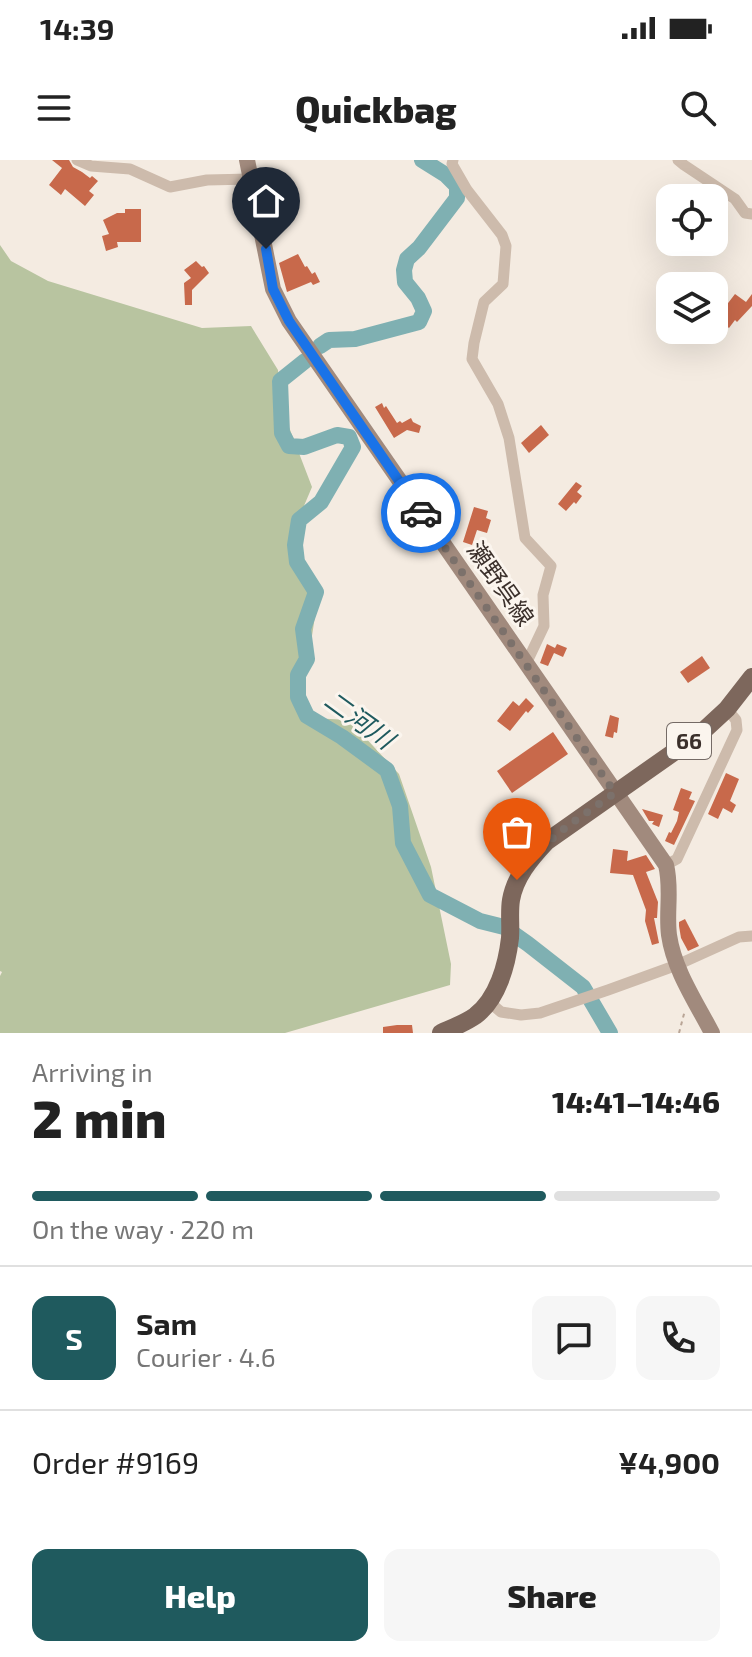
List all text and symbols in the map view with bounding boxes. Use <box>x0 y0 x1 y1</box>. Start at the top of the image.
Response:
text: 14:39 <box>40 10 115 46</box>
icon: menu <box>32 86 76 130</box>
icon: search <box>676 86 720 130</box>
text: Quickbag <box>295 87 457 130</box>
pin <box>232 167 300 249</box>
icon: home <box>244 179 288 223</box>
map controls <box>656 184 728 344</box>
button: locate <box>656 184 728 256</box>
button: layers <box>656 272 728 344</box>
courier <box>381 473 461 553</box>
icon: car <box>399 491 443 535</box>
street label: 瀬野呉線 <box>462 536 541 631</box>
water label: 二河川 <box>319 683 403 756</box>
road number: 66 <box>667 723 711 759</box>
pin <box>483 798 551 880</box>
icon: bag <box>495 810 539 854</box>
text: Arriving in <box>32 1056 153 1087</box>
text: 14:41–14:46 <box>552 1083 720 1119</box>
text: 2 min <box>32 1086 167 1148</box>
text: On the way · 220 m <box>32 1213 254 1244</box>
button: chat <box>532 1296 616 1380</box>
button: phone <box>636 1296 720 1380</box>
text: Sam <box>136 1305 197 1341</box>
text: S <box>65 1320 83 1356</box>
text: Courier · 4.6 <box>136 1341 276 1372</box>
text: Order #9169 <box>32 1444 199 1480</box>
text: ¥4,900 <box>618 1444 720 1480</box>
button: Help <box>32 1549 368 1641</box>
button: Share <box>384 1549 720 1641</box>

